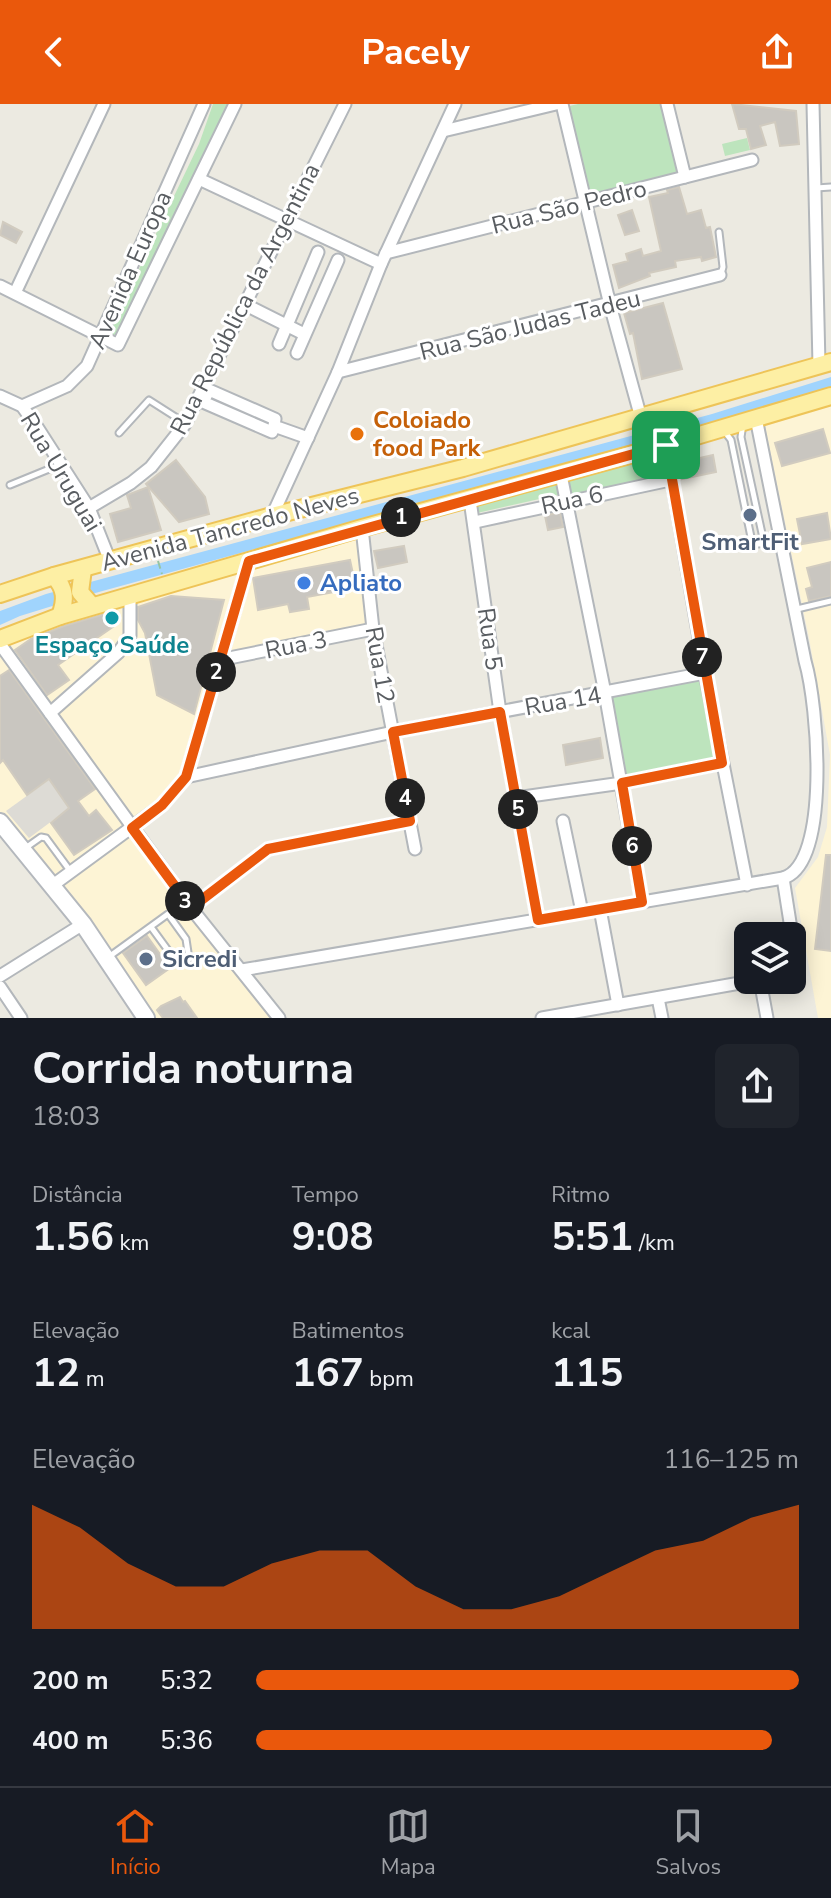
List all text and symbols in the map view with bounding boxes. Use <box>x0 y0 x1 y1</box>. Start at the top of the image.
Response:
text: Pacely <box>361 28 470 77</box>
icon: back <box>32 30 76 74</box>
icon: share <box>755 30 799 74</box>
street label: Rua República da Argentina <box>163 158 327 440</box>
street label: Rua São Pedro <box>488 172 650 242</box>
street label: Avenida Europa <box>81 186 179 354</box>
street label: Rua São Judas Tadeu <box>416 282 644 368</box>
place label: Coloiado food Park <box>373 404 482 464</box>
street label: Rua Uruguai <box>13 406 109 538</box>
pin <box>632 411 700 479</box>
icon: arrive <box>644 423 688 467</box>
marker: Coloiado food Park <box>348 425 366 443</box>
street label: Rua 6 <box>538 478 606 522</box>
street label: Avenida Tancredo Neves <box>98 479 362 579</box>
pin: 1 <box>381 497 421 537</box>
text: 1 <box>394 502 408 532</box>
marker: SmartFit <box>741 506 759 524</box>
place label: SmartFit <box>701 526 799 558</box>
place label: Apliato <box>320 567 402 599</box>
marker: Apliato <box>295 574 313 592</box>
street label: Rua 5 <box>470 606 510 672</box>
marker: Espaço Saúde <box>103 609 121 627</box>
street label: Rua 3 <box>262 623 330 667</box>
street label: Rua 12 <box>358 624 402 706</box>
place label: Espaço Saúde <box>35 629 189 661</box>
pin: 7 <box>682 637 722 677</box>
text: 7 <box>695 642 709 672</box>
pin: 2 <box>196 652 236 692</box>
text: 2 <box>209 657 223 687</box>
street label: Rua 14 <box>522 679 604 723</box>
pin: 4 <box>385 778 425 818</box>
text: 4 <box>398 783 412 813</box>
pin: 5 <box>498 789 538 829</box>
text: 5 <box>511 794 525 824</box>
pin: 6 <box>612 826 652 866</box>
text: 6 <box>625 831 639 861</box>
pin: 3 <box>165 881 205 921</box>
text: 3 <box>178 886 192 916</box>
map controls <box>734 922 806 994</box>
button: layers <box>734 922 806 994</box>
place label: Sicredi <box>162 943 237 975</box>
marker: Sicredi <box>137 950 155 968</box>
text: Corrida noturna <box>32 1039 354 1099</box>
button: share <box>715 1044 799 1128</box>
text: 18:03 <box>32 1099 100 1134</box>
text: Distância <box>32 1180 123 1210</box>
text: Tempo <box>292 1180 359 1210</box>
text: Ritmo <box>551 1180 610 1210</box>
text: 1.56 <box>32 1210 114 1264</box>
text: 9:08 <box>292 1210 374 1264</box>
text: 5:51 <box>551 1210 633 1264</box>
text: km <box>114 1228 149 1258</box>
text: /km <box>633 1228 675 1258</box>
text: Elevação <box>32 1316 120 1346</box>
text: Batimentos <box>292 1316 404 1346</box>
text: kcal <box>551 1316 590 1346</box>
text: 12 <box>32 1346 80 1400</box>
text: 167 <box>292 1346 364 1400</box>
text: 115 <box>551 1346 623 1400</box>
text: m <box>80 1364 105 1394</box>
text: bpm <box>364 1364 414 1394</box>
text: Elevação <box>32 1442 135 1477</box>
text: 116–125 m <box>663 1442 799 1477</box>
text: 200 m <box>32 1663 109 1698</box>
text: 5:32 <box>160 1663 213 1698</box>
text: 400 m <box>32 1723 109 1758</box>
text: 5:36 <box>160 1723 213 1758</box>
tab: Início <box>110 1804 161 1882</box>
tab: Mapa <box>381 1804 436 1882</box>
tab: Salvos <box>656 1804 721 1882</box>

